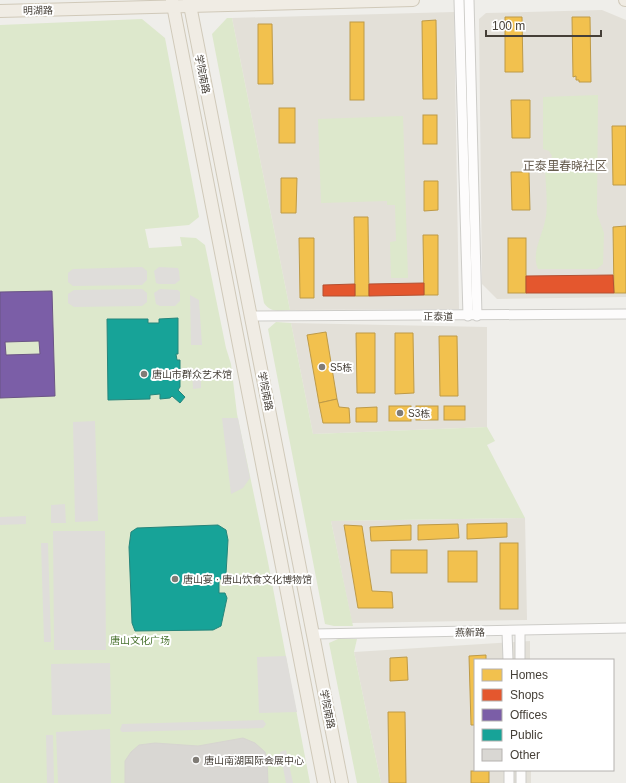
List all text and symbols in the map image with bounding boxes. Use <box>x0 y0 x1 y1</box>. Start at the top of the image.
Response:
street label: 明湖路 <box>23 5 53 16</box>
scale bar <box>486 12 601 38</box>
text: 100 m <box>492 19 525 33</box>
street label: 学院南路 <box>193 53 212 95</box>
district label: 正泰里春晓社区 <box>523 159 607 173</box>
street label: 正泰道 <box>423 311 453 322</box>
marker: S5栋 <box>317 362 327 372</box>
place label: S5栋 <box>330 362 352 373</box>
marker: 唐山市群众艺术馆 <box>139 369 149 379</box>
place label: 唐山市群众艺术馆 <box>152 369 232 380</box>
street label: 学院南路 <box>256 370 275 412</box>
marker: S3栋 <box>395 408 405 418</box>
place label: S3栋 <box>408 408 430 419</box>
marker: 唐山宴 · 唐山饮食文化博物馆 <box>170 574 180 584</box>
place label: 唐山宴 · 唐山饮食文化博物馆 <box>183 574 312 585</box>
street label: 燕新路 <box>455 627 485 638</box>
park label: 唐山文化广场 <box>110 635 170 646</box>
legend <box>474 659 614 771</box>
text: Homes <box>510 668 548 682</box>
street label: 学院南路 <box>318 688 337 730</box>
text: Shops <box>510 688 544 702</box>
text: Offices <box>510 708 547 722</box>
text: Public <box>510 728 543 742</box>
text: Other <box>510 748 540 762</box>
marker: 唐山南湖国际会展中心 <box>191 755 201 765</box>
place label: 唐山南湖国际会展中心 <box>204 755 304 766</box>

